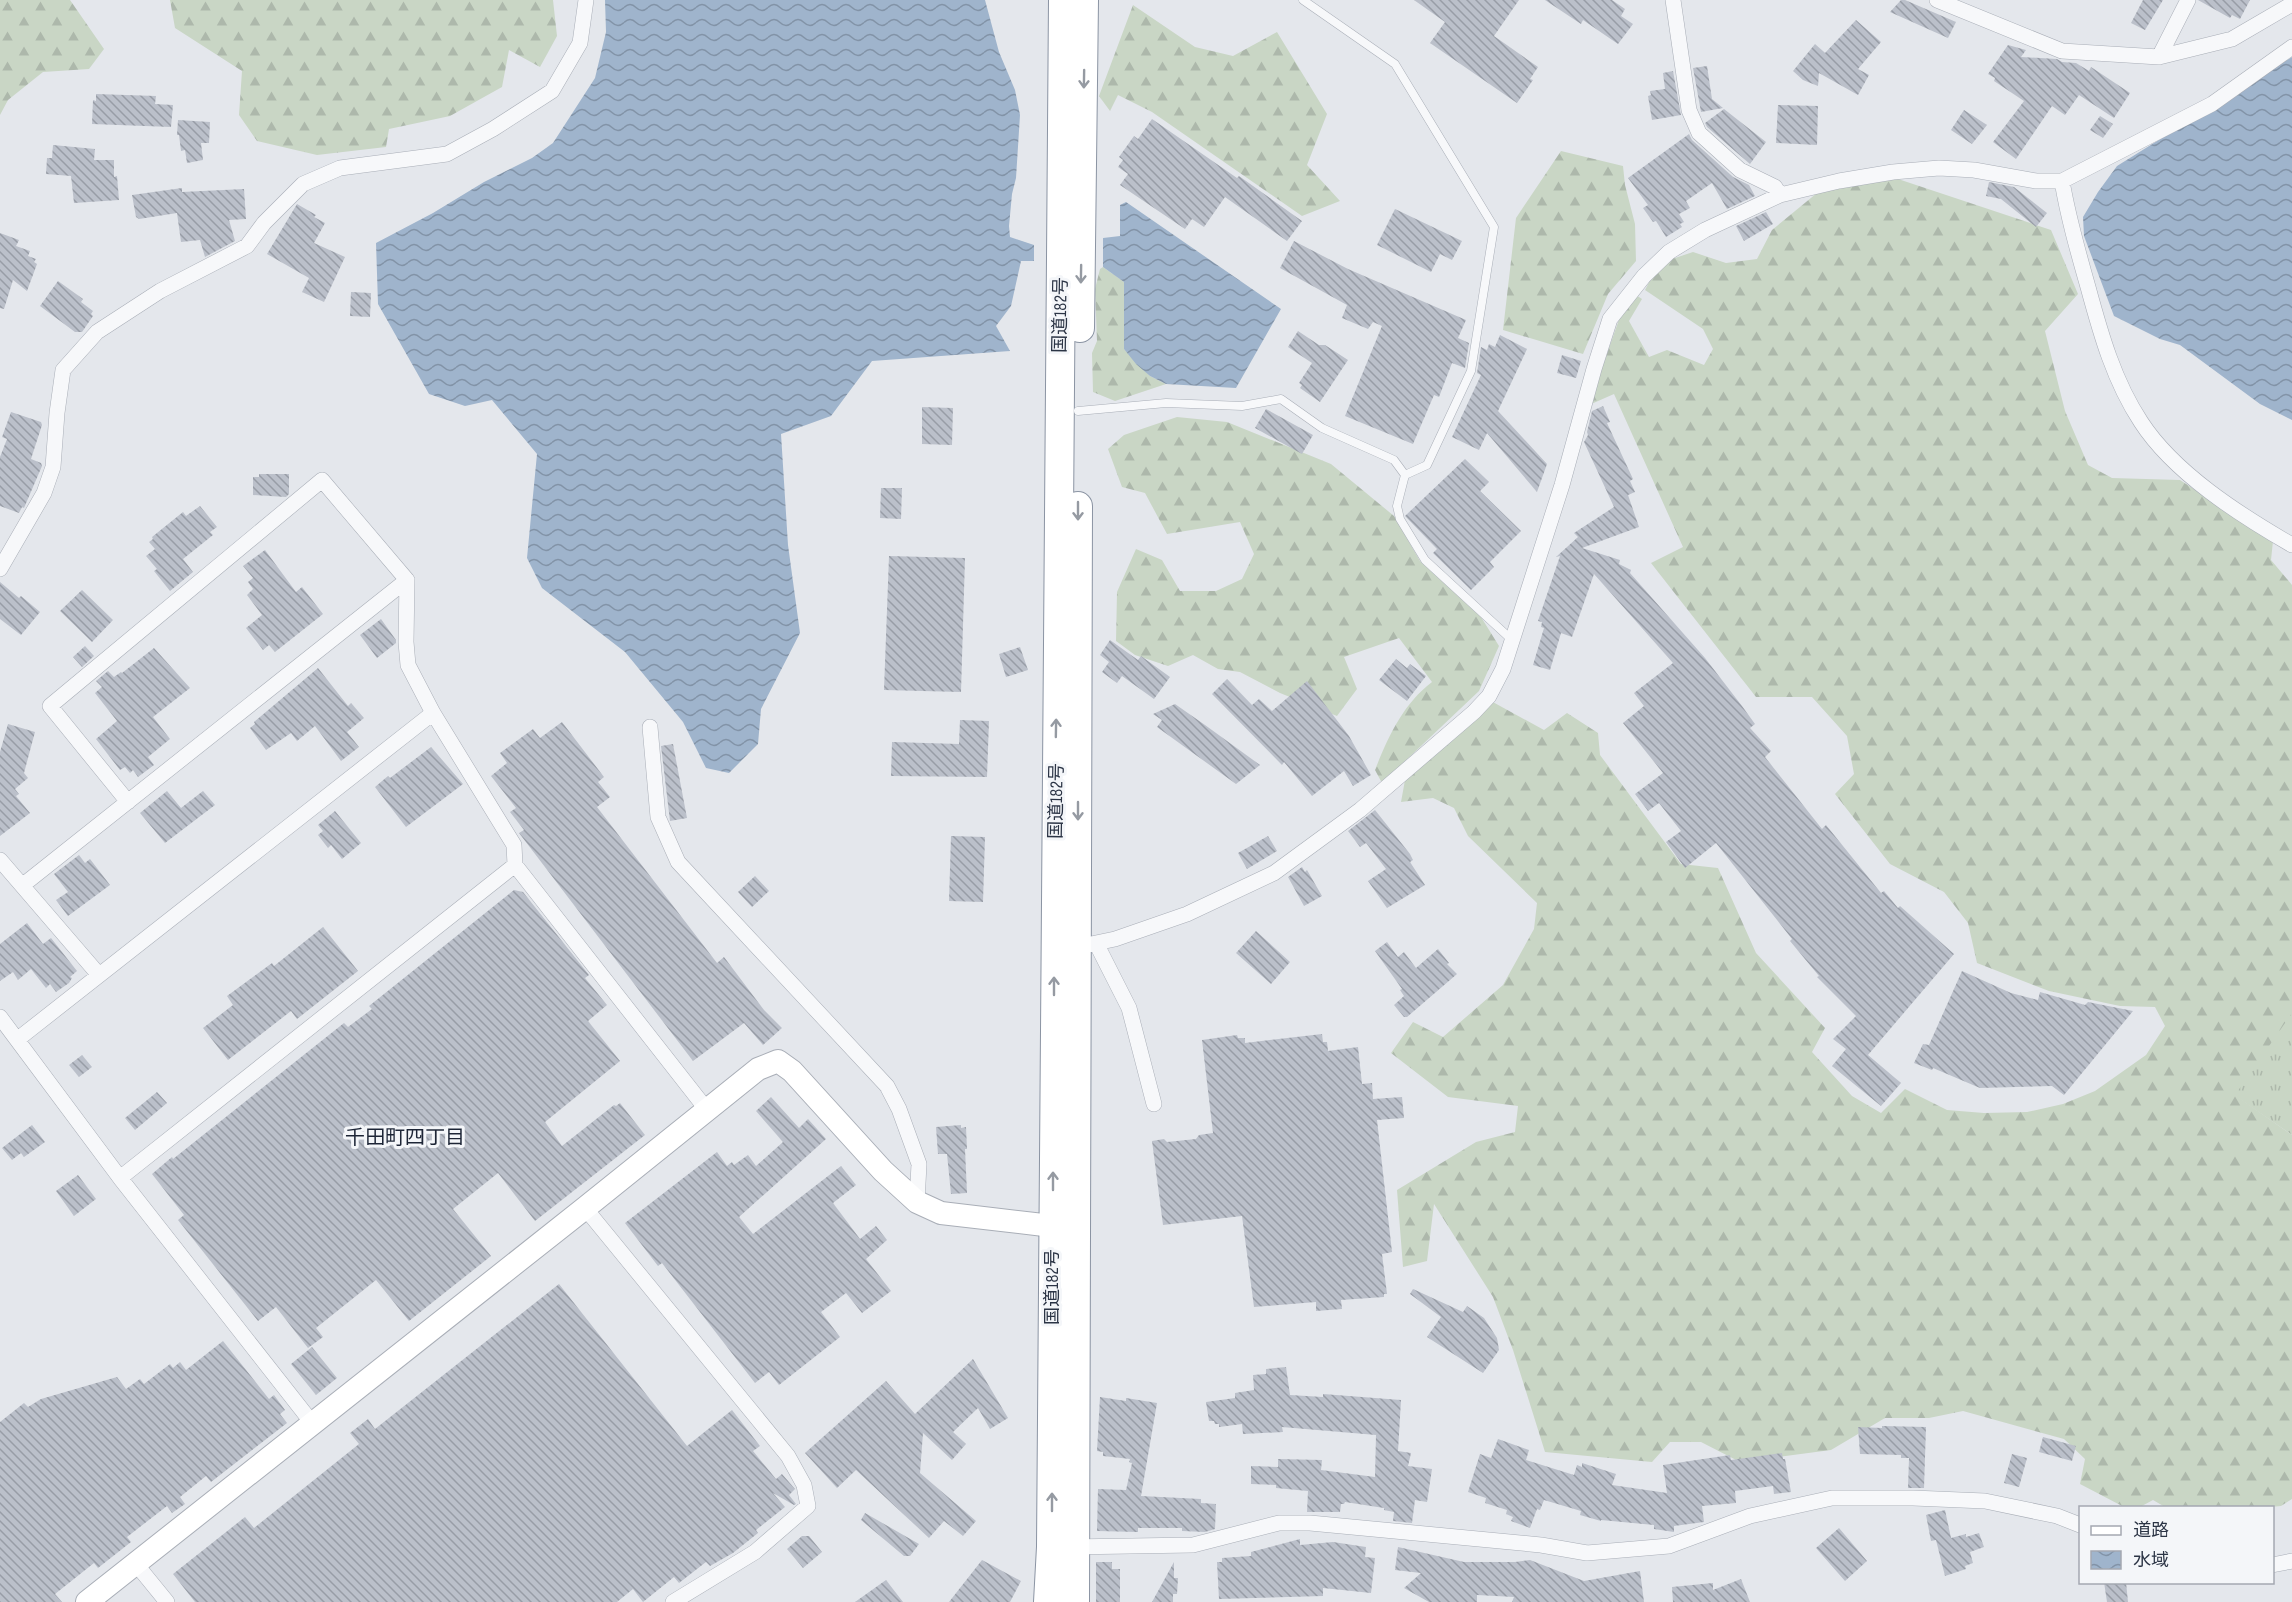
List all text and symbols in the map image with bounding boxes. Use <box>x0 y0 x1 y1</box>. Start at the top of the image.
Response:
one-way arrow <box>1078 69 1090 89</box>
one-way arrow <box>1075 264 1086 284</box>
street label: 国道182号 <box>1049 277 1072 353</box>
one-way arrow <box>1072 501 1084 521</box>
one-way arrow <box>1051 718 1062 738</box>
street label: 国道182号 <box>1045 763 1068 839</box>
one-way arrow <box>1072 801 1084 821</box>
one-way arrow <box>1048 976 1060 996</box>
district label: 千田町四丁目 <box>345 1126 465 1150</box>
one-way arrow <box>1047 1171 1059 1191</box>
street label: 国道182号 <box>1042 1249 1063 1325</box>
one-way arrow <box>1046 1492 1058 1512</box>
legend <box>2079 1506 2274 1584</box>
text: 道路 <box>2133 1520 2169 1541</box>
text: 水域 <box>2133 1550 2169 1571</box>

